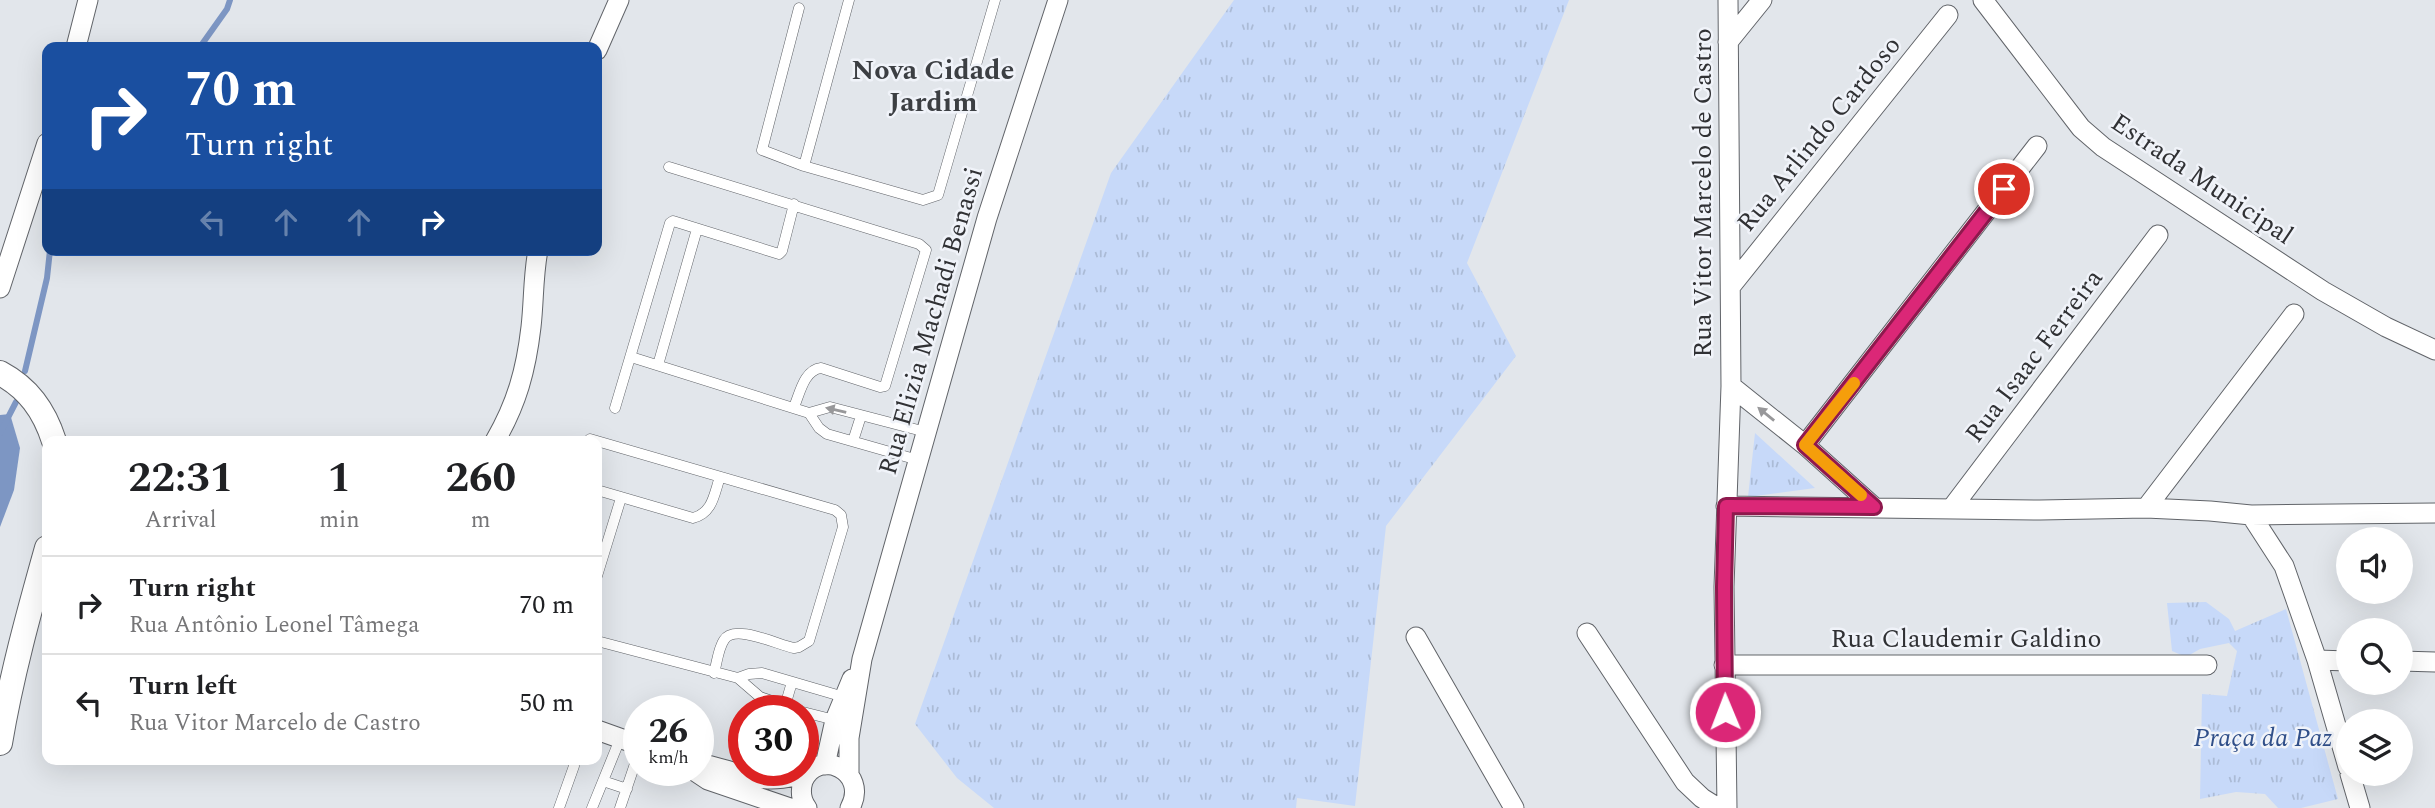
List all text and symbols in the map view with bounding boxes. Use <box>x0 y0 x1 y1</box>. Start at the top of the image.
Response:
street label: Rua Arlindo Cardoso <box>1727 27 1911 241</box>
street label: Rua Vitor Marcelo de Castro <box>1683 28 1723 358</box>
district label: Nova Cidade Jardim <box>852 49 1014 124</box>
text: 70 m <box>185 53 296 128</box>
icon: right <box>70 70 161 161</box>
street label: Estrada Municipal <box>2103 103 2301 255</box>
text: Turn right <box>185 121 333 170</box>
pin <box>1974 159 2034 219</box>
street label: Rua Elizia Machadi Benassi <box>868 162 994 480</box>
icon: arrive <box>1985 170 2023 208</box>
icon: left <box>194 203 232 241</box>
icon: ahead <box>267 203 305 241</box>
icon: ahead <box>340 203 378 241</box>
icon: right <box>413 203 451 241</box>
street label: Rua Isaac Ferreira <box>1955 260 2113 452</box>
one-way arrow <box>825 404 847 415</box>
one-way arrow <box>1758 407 1776 422</box>
text: 22:31 <box>128 447 233 510</box>
text: 1 <box>328 447 351 510</box>
text: 260 <box>445 447 516 510</box>
text: Arrival <box>145 503 216 538</box>
text: min <box>319 503 360 538</box>
text: m <box>471 503 491 538</box>
map controls <box>2336 527 2413 786</box>
button: sound <box>2336 527 2413 604</box>
text: Turn right <box>129 568 256 608</box>
text: 70 m <box>519 585 574 625</box>
icon: right <box>70 586 108 624</box>
text: Rua Antônio Leonel Tâmega <box>129 608 419 643</box>
button: search <box>2336 618 2413 695</box>
street label: Rua Claudemir Galdino <box>1830 619 2102 659</box>
text: Turn left <box>129 666 237 706</box>
position arrow <box>1688 675 1762 749</box>
text: 50 m <box>519 683 574 723</box>
icon: left <box>70 684 108 722</box>
speed limit sign: 30 <box>728 695 819 786</box>
text: 26 <box>649 705 688 758</box>
text: Rua Vitor Marcelo de Castro <box>129 706 421 741</box>
button: layers <box>2336 709 2413 786</box>
park label: Praça da Paz <box>2194 718 2332 758</box>
text: km/h <box>648 744 689 771</box>

